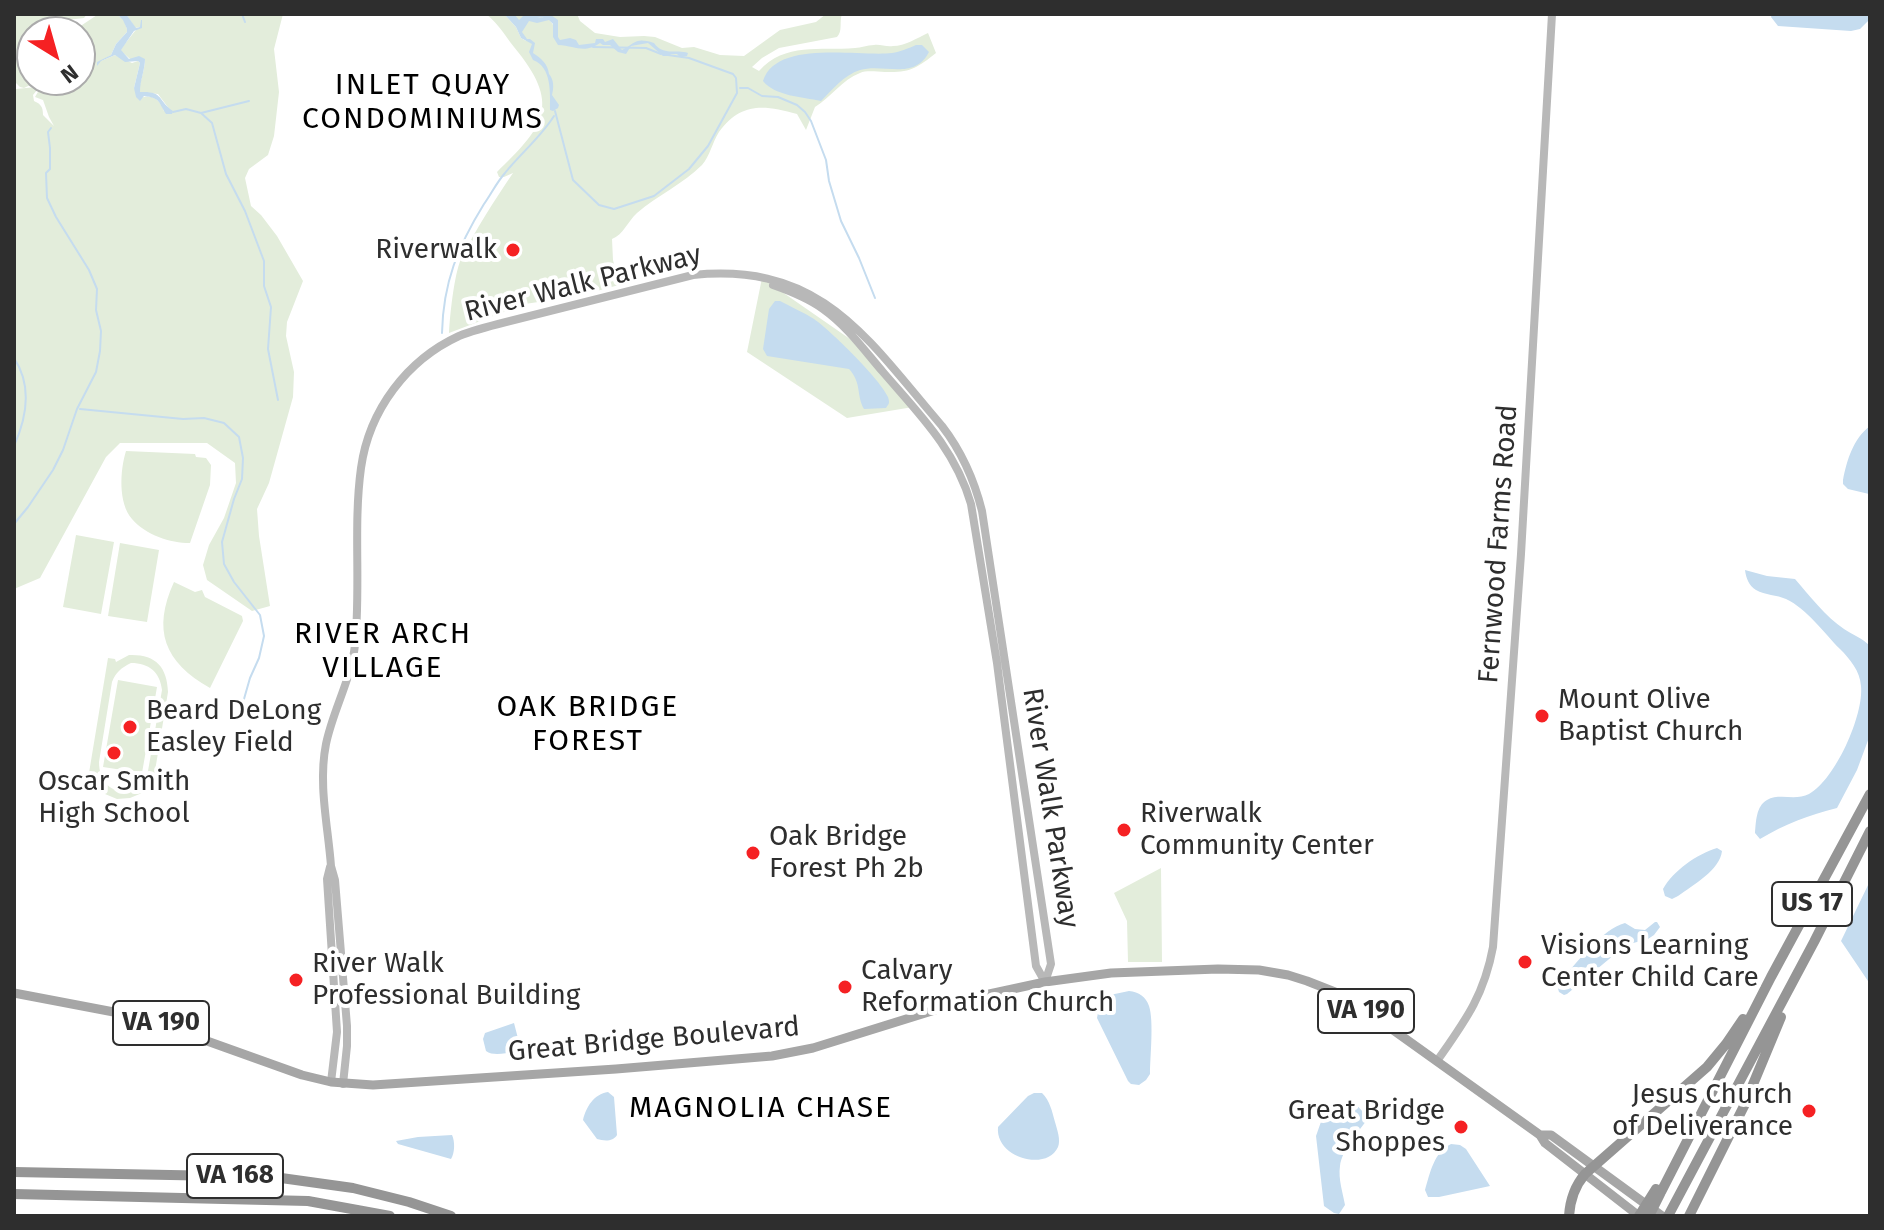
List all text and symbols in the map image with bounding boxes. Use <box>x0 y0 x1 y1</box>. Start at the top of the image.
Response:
north arrow <box>16 16 96 96</box>
text: N <box>56 59 83 89</box>
district label: INLET QUAY CONDOMINIUMS <box>302 68 544 138</box>
place label: Riverwalk <box>375 233 497 267</box>
street label: River Walk Parkway <box>461 238 705 330</box>
marker: Riverwalk <box>504 241 522 259</box>
street label: Fernwood Farms Road <box>1472 403 1526 685</box>
district label: RIVER ARCH VILLAGE <box>294 617 472 688</box>
place label: Mount Olive Baptist Church <box>1558 683 1743 749</box>
street label: River Walk Parkway <box>1014 686 1086 930</box>
district label: OAK BRIDGE FOREST <box>497 690 679 760</box>
place label: Beard DeLong Easley Field <box>146 694 321 760</box>
marker: Mount Olive Baptist Church <box>1533 707 1551 725</box>
marker: Beard DeLong Easley Field <box>121 718 139 736</box>
marker: Oscar Smith High School <box>105 744 123 762</box>
place label: Oscar Smith High School <box>38 765 190 831</box>
place label: Riverwalk Community Center <box>1140 797 1374 863</box>
place label: Oak Bridge Forest Ph 2b <box>769 820 924 886</box>
marker: Riverwalk Community Center <box>1115 821 1133 839</box>
marker: Oak Bridge Forest Ph 2b <box>744 844 762 862</box>
road number: US 17 <box>1772 882 1852 926</box>
place label: Visions Learning Center Child Care <box>1541 929 1759 995</box>
place label: River Walk Professional Building <box>312 947 580 1013</box>
marker: Visions Learning Center Child Care <box>1516 953 1534 971</box>
place label: Calvary Reformation Church <box>861 954 1114 1020</box>
marker: River Walk Professional Building <box>287 971 305 989</box>
marker: Calvary Reformation Church <box>836 978 854 996</box>
road number: VA 190 <box>1318 989 1414 1033</box>
road number: VA 190 <box>113 1001 209 1045</box>
street label: Great Bridge Boulevard <box>507 1011 801 1069</box>
place label: Jesus Church of Deliverance <box>1612 1078 1793 1144</box>
district label: MAGNOLIA CHASE <box>629 1091 893 1127</box>
place label: Great Bridge Shoppes <box>1288 1094 1445 1160</box>
marker: Jesus Church of Deliverance <box>1800 1102 1818 1120</box>
marker: Great Bridge Shoppes <box>1452 1118 1470 1136</box>
road number: VA 168 <box>187 1154 283 1198</box>

